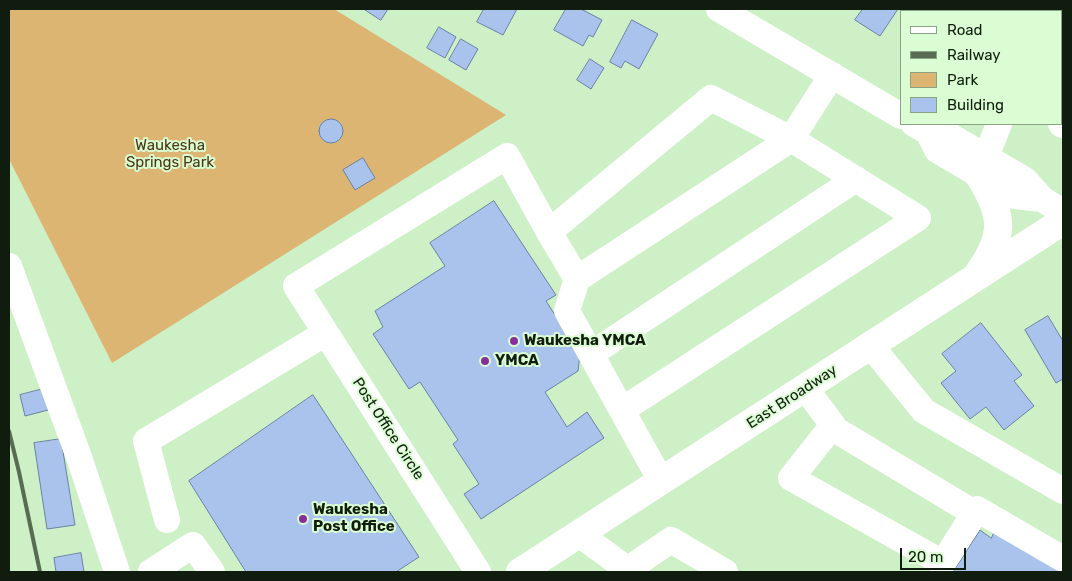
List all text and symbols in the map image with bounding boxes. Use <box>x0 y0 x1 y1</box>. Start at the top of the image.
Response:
legend <box>900 10 1062 125</box>
text: Road <box>947 21 983 39</box>
text: Railway <box>947 46 1001 64</box>
text: Park <box>947 71 978 89</box>
text: Building <box>947 96 1004 114</box>
park label: Waukesha Springs Park <box>126 137 214 172</box>
place label: Waukesha YMCA <box>524 332 646 350</box>
marker: Waukesha YMCA <box>508 335 520 347</box>
place label: YMCA <box>495 352 539 370</box>
marker: YMCA <box>479 355 491 367</box>
street label: East Broadway <box>743 361 841 433</box>
street label: Post Office Circle <box>348 375 428 483</box>
place label: Waukesha Post Office <box>313 501 395 536</box>
marker: Waukesha Post Office <box>297 513 309 525</box>
scale bar <box>902 538 968 570</box>
text: 20 m <box>908 548 943 566</box>

